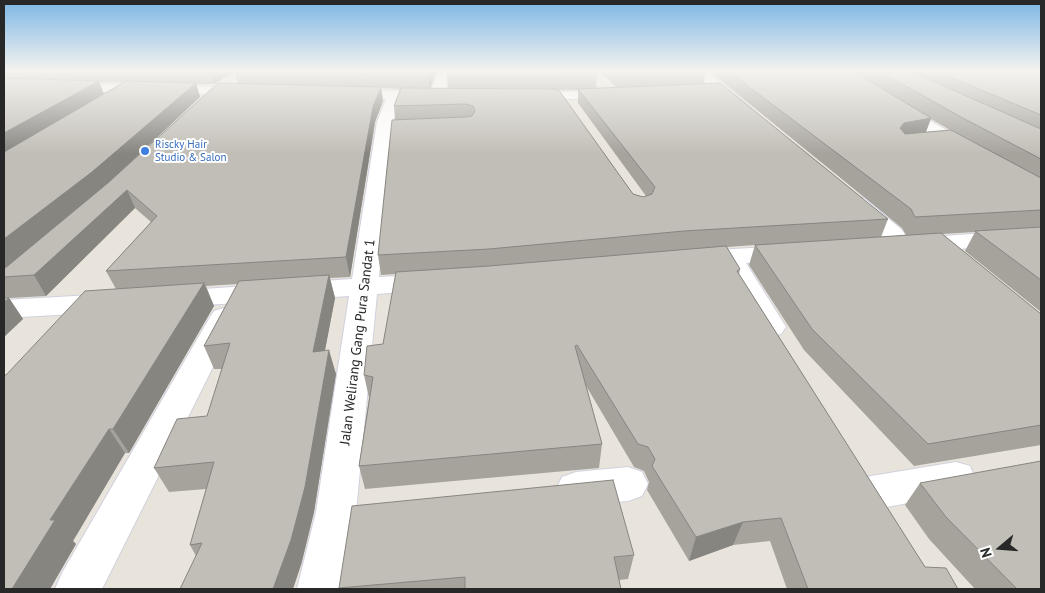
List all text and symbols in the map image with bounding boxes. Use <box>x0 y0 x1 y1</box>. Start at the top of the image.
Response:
place label: Riscky Hair Studio & Salon <box>155 138 227 164</box>
marker: Riscky Hair Studio & Salon <box>139 145 151 157</box>
street label: Jalan Welirang Gang Pura Sandat 1 <box>337 238 379 446</box>
north arrow <box>975 523 1025 573</box>
text: N <box>976 545 996 560</box>

